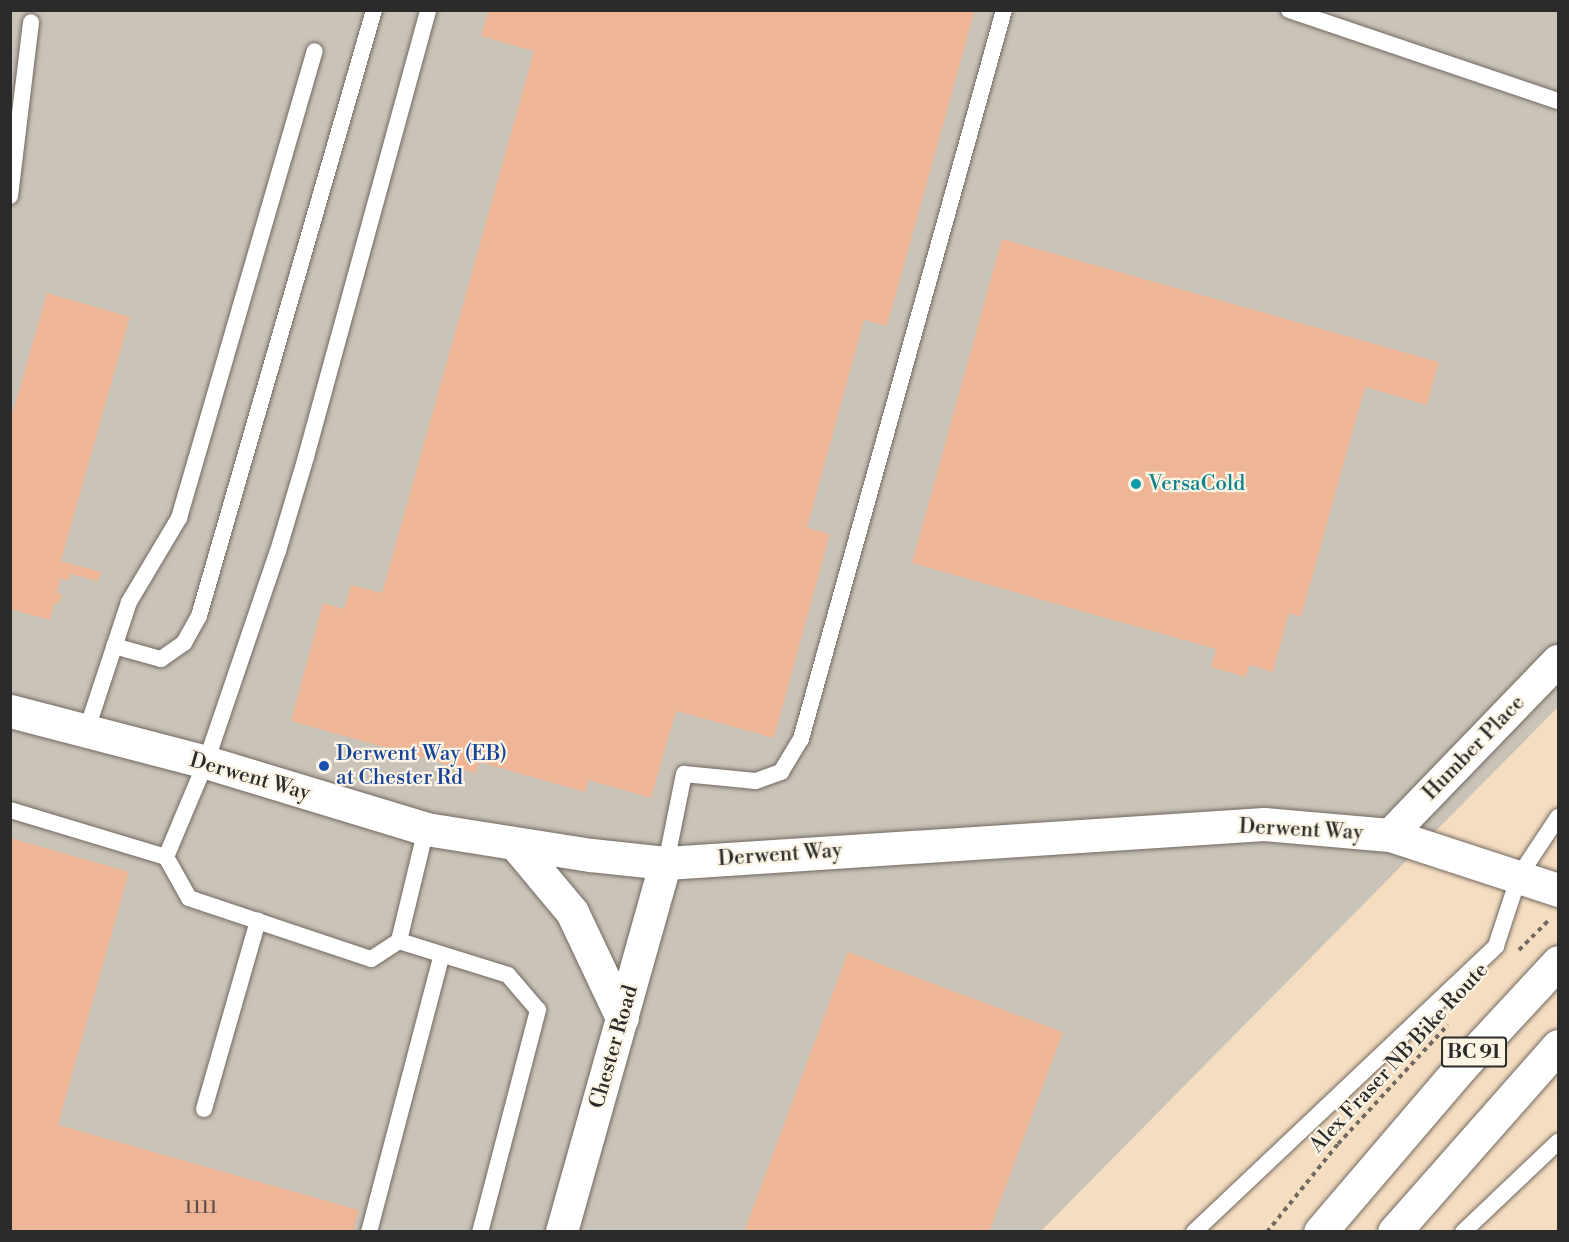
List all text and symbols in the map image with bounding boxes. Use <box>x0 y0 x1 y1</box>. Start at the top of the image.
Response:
place label: VersaCold <box>1148 471 1245 497</box>
marker: VersaCold <box>1129 477 1143 491</box>
street label: Humber Place <box>1418 690 1530 806</box>
place label: Derwent Way (EB) at Chester Rd <box>336 741 507 791</box>
street label: Derwent Way <box>187 748 313 806</box>
marker: Derwent Way (EB) at Chester Rd <box>317 759 331 773</box>
street label: Derwent Way <box>1238 814 1364 846</box>
street label: Derwent Way <box>717 838 843 872</box>
street label: Alex Fraser NB Bike Route <box>1304 958 1494 1158</box>
street label: Chester Road <box>584 983 644 1111</box>
road number: BC 91 <box>1441 1035 1507 1069</box>
house number: 1111 <box>185 1197 217 1219</box>

